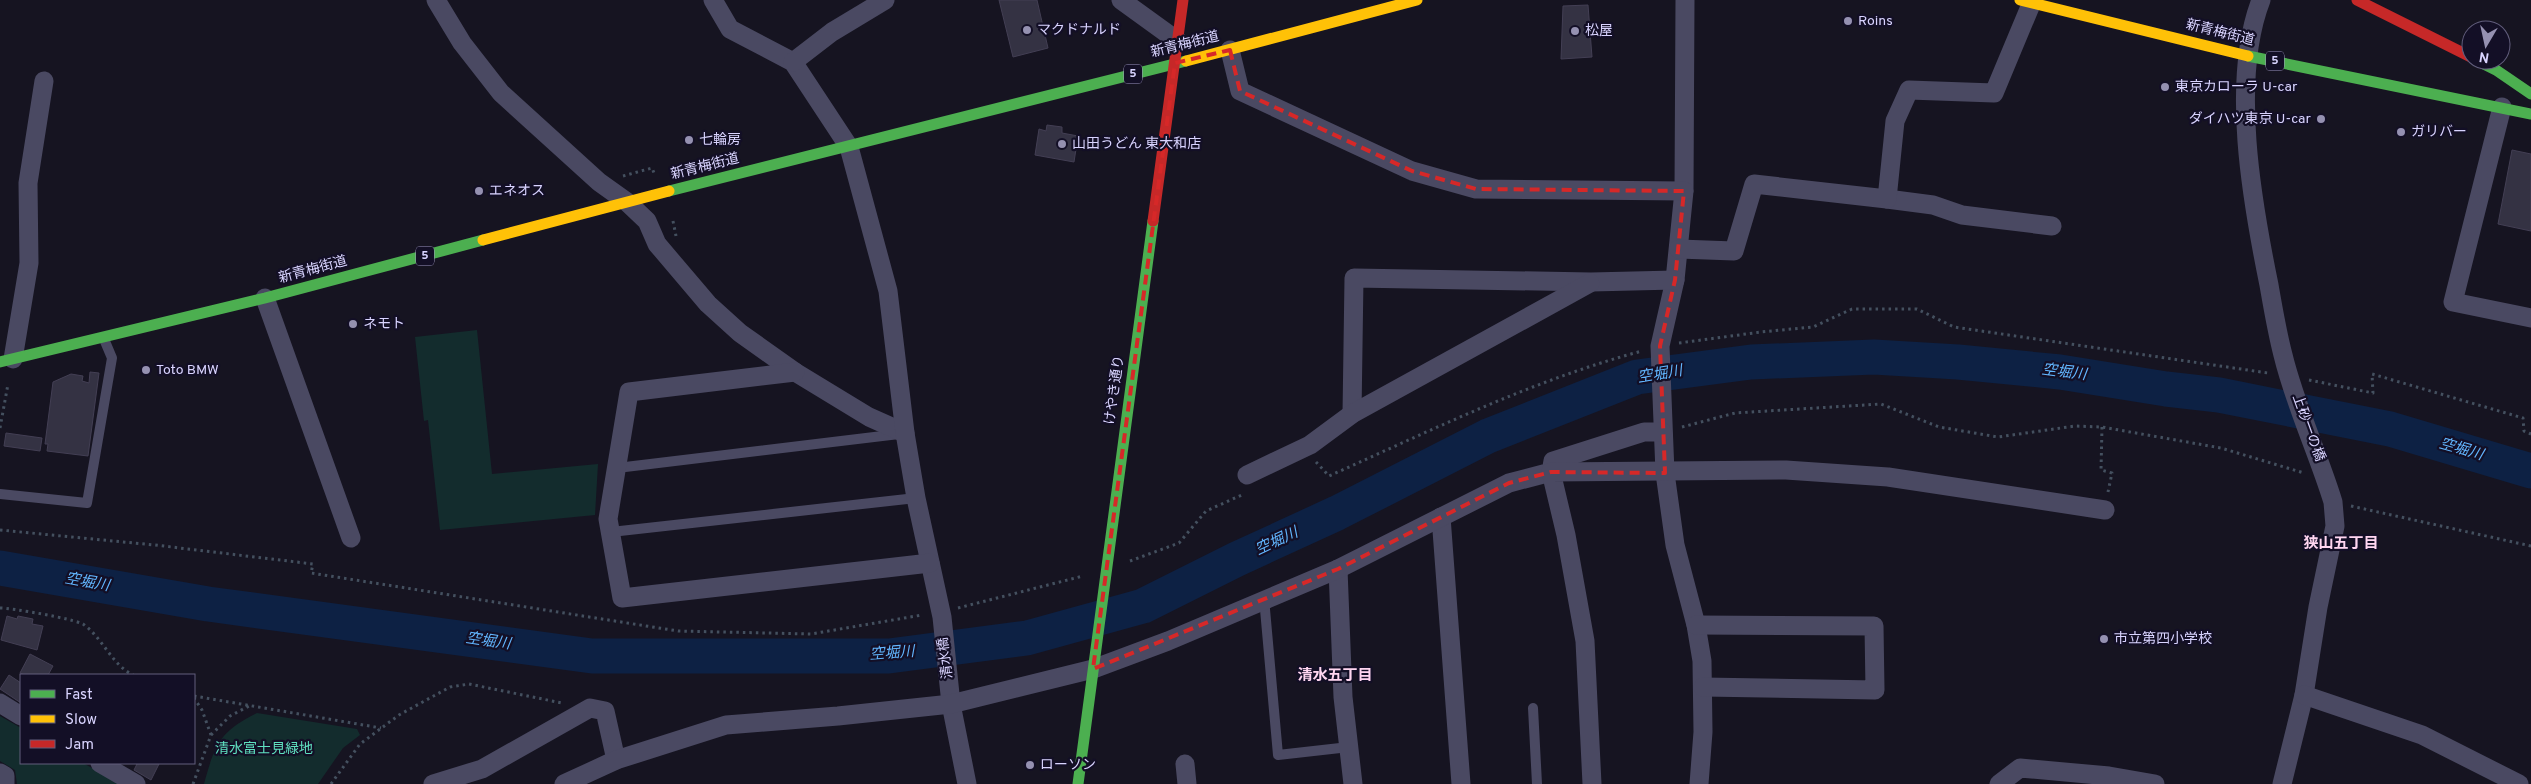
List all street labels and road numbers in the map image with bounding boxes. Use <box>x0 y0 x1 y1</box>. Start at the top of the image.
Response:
street label: 新青梅街道 <box>2184 15 2256 50</box>
street label: 新青梅街道 <box>1149 27 1221 62</box>
road number: 5 <box>2266 51 2284 70</box>
road number: 5 <box>1124 64 1142 84</box>
street label: 新青梅街道 <box>669 149 741 184</box>
road number: 5 <box>416 247 434 266</box>
street label: 新青梅街道 <box>277 252 349 287</box>
street label: けやき通り <box>1102 354 1128 426</box>
street label: 上砂一の橋 <box>2288 392 2328 464</box>
street label: 清水橋 <box>935 636 957 680</box>

